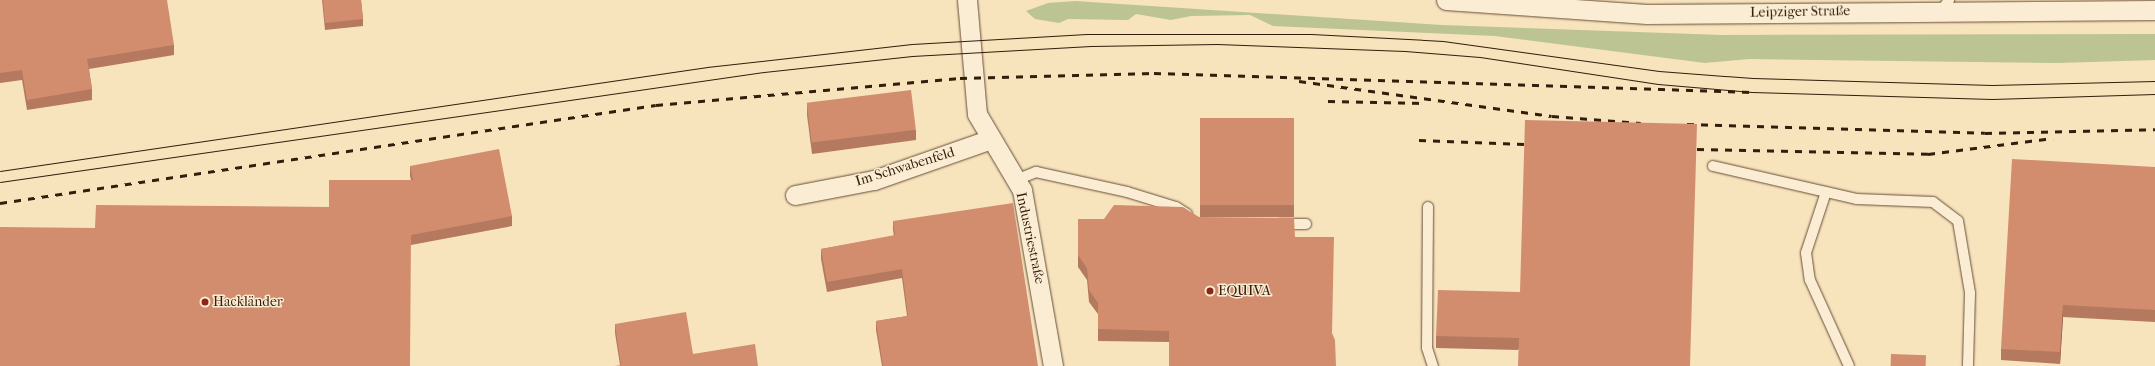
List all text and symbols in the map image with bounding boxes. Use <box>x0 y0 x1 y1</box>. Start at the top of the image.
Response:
street label: Leipziger Straße <box>1750 3 1850 21</box>
street label: Im Schwabenfeld <box>853 144 957 190</box>
street label: Industriestraße <box>1012 191 1048 285</box>
place label: EQUIVA <box>1218 283 1271 299</box>
marker: EQUIVA <box>1205 286 1215 296</box>
place label: Hackländer <box>213 294 283 310</box>
marker: Hackländer <box>200 297 210 307</box>

